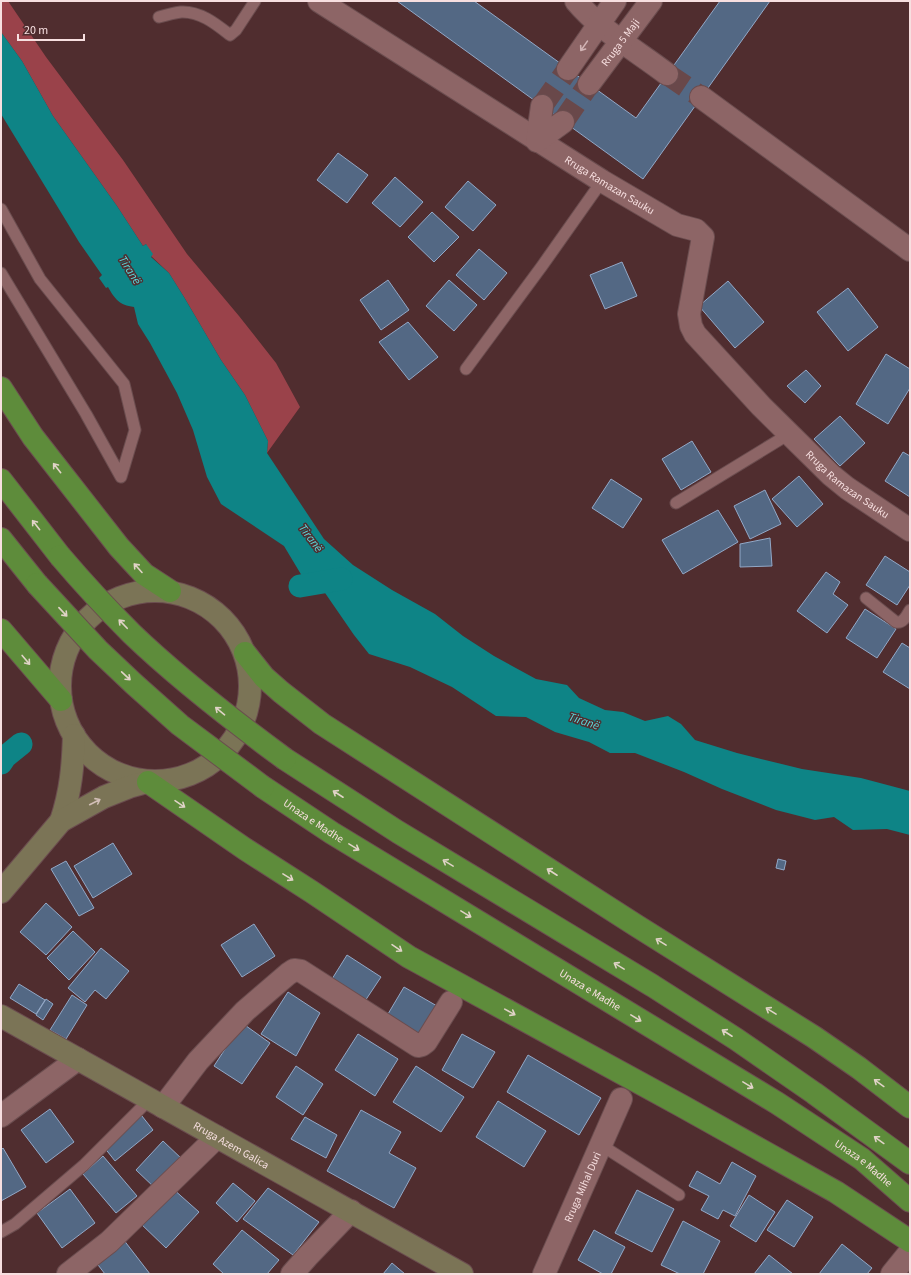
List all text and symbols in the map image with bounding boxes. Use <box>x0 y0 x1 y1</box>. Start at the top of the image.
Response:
scale bar <box>18 16 84 42</box>
street label: Rruga 5 Maji <box>598 16 643 70</box>
text: 20 m <box>24 22 48 39</box>
one-way arrow <box>580 40 588 51</box>
street label: Rruga Ramazan Sauku <box>562 152 657 218</box>
water label: Tiranë <box>114 252 145 288</box>
street label: Rruga Ramazan Sauku <box>802 447 892 522</box>
one-way arrow <box>52 462 61 473</box>
one-way arrow <box>32 520 40 531</box>
water label: Tiranë <box>294 521 327 556</box>
one-way arrow <box>134 563 143 574</box>
one-way arrow <box>58 607 68 617</box>
one-way arrow <box>118 619 128 629</box>
one-way arrow <box>22 655 31 665</box>
one-way arrow <box>121 672 131 681</box>
one-way arrow <box>215 706 225 715</box>
water label: Tiranë <box>566 709 602 734</box>
one-way arrow <box>333 790 344 798</box>
street label: Unaza e Madhe <box>280 796 347 847</box>
one-way arrow <box>88 797 100 805</box>
one-way arrow <box>175 800 186 808</box>
one-way arrow <box>348 843 359 851</box>
one-way arrow <box>442 858 454 866</box>
one-way arrow <box>546 867 558 875</box>
one-way arrow <box>282 873 294 881</box>
one-way arrow <box>460 910 472 918</box>
one-way arrow <box>655 937 667 945</box>
one-way arrow <box>391 944 402 953</box>
one-way arrow <box>613 961 625 969</box>
street label: Unaza e Madhe <box>556 966 624 1015</box>
one-way arrow <box>766 1006 777 1015</box>
one-way arrow <box>504 1008 516 1016</box>
one-way arrow <box>630 1014 641 1022</box>
one-way arrow <box>722 1029 733 1037</box>
one-way arrow <box>874 1079 885 1087</box>
one-way arrow <box>742 1082 754 1090</box>
street label: Rruga Azem Galica <box>190 1118 272 1173</box>
street label: Unaza e Madhe <box>832 1136 896 1191</box>
one-way arrow <box>873 1136 884 1144</box>
street label: Rruga Mihal Duri <box>561 1150 605 1225</box>

